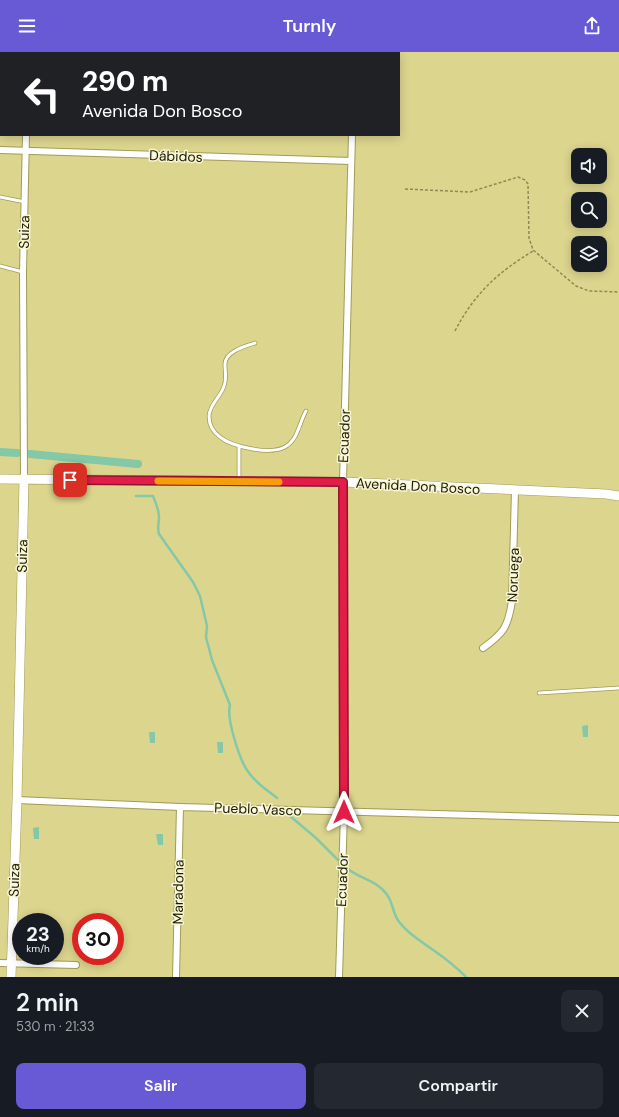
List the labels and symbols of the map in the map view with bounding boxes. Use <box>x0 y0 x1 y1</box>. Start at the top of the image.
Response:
street label: Dábidos <box>149 146 203 166</box>
street label: Suiza <box>15 215 33 249</box>
street label: Ecuador <box>334 409 354 463</box>
pin <box>53 463 87 497</box>
street label: Avenida Don Bosco <box>355 474 481 498</box>
street label: Suiza <box>13 539 31 573</box>
street label: Noruega <box>503 547 523 603</box>
position arrow <box>323 791 365 833</box>
street label: Pueblo Vasco <box>214 798 302 820</box>
street label: Ecuador <box>332 853 352 907</box>
street label: Maradona <box>168 859 188 925</box>
street label: Suiza <box>4 863 24 897</box>
speed limit sign: 30 <box>72 913 124 965</box>

